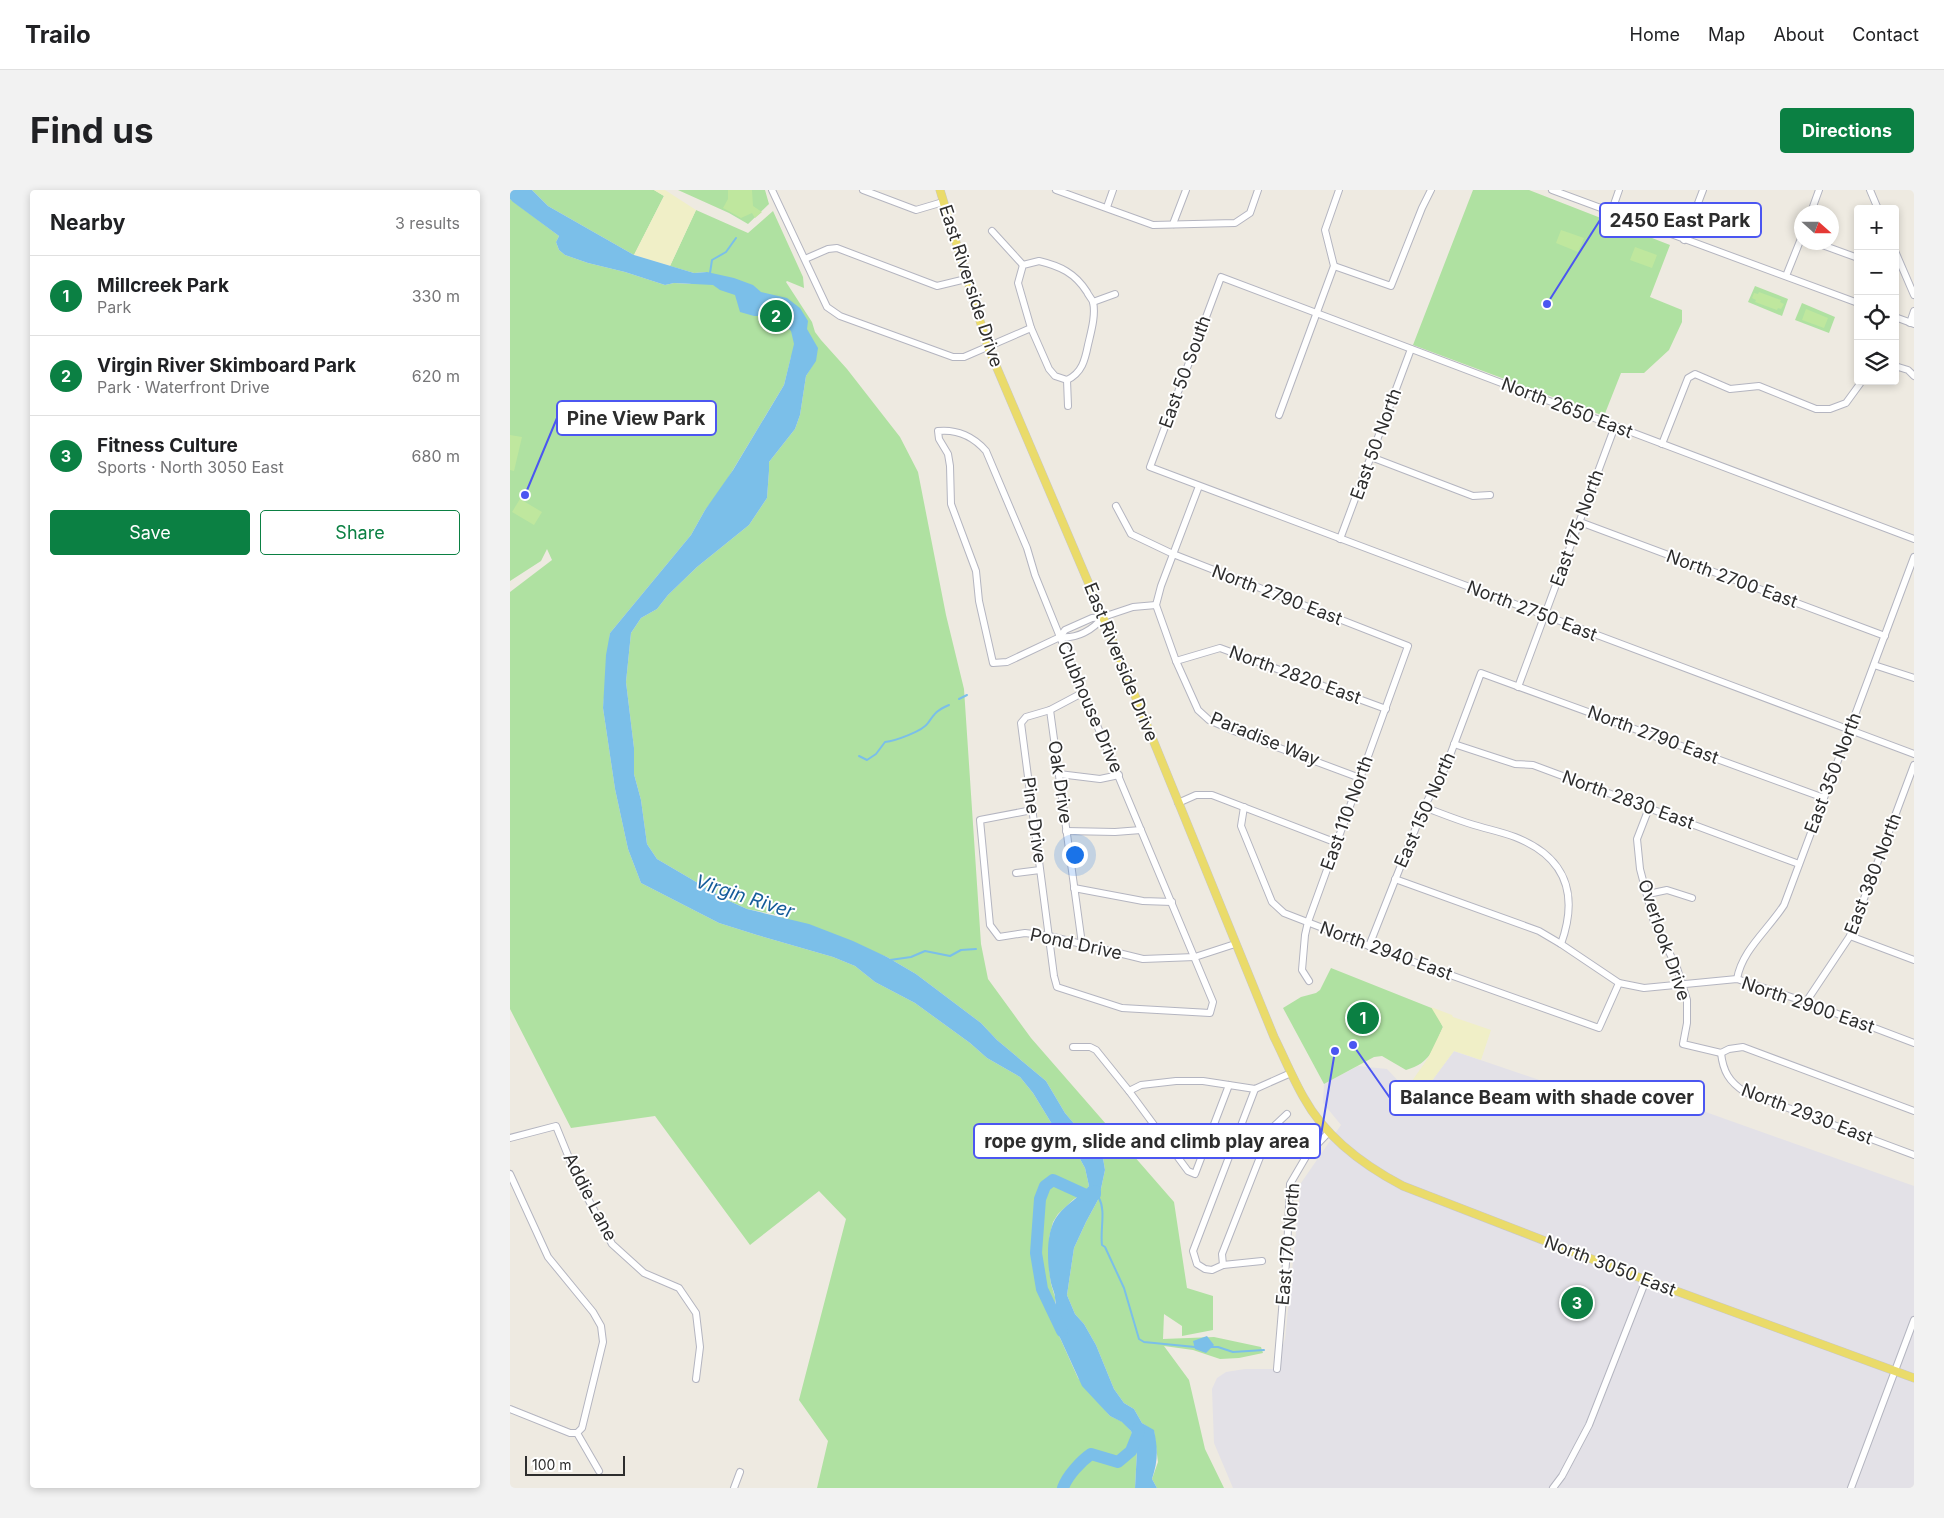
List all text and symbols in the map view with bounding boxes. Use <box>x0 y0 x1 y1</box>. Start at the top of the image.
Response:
text: Trailo <box>25 20 91 49</box>
text: Home <box>1630 24 1680 45</box>
text: Map <box>1708 24 1745 45</box>
text: About <box>1773 24 1824 45</box>
text: Contact <box>1852 24 1919 45</box>
button: Directions <box>1780 108 1914 153</box>
text: Find us <box>30 109 154 151</box>
street label: East Riverside Drive <box>935 202 1008 370</box>
callout: 2450 East Park <box>1600 203 1761 237</box>
north arrow <box>1794 205 1839 250</box>
map controls <box>1854 205 1899 385</box>
button: + <box>1854 205 1899 250</box>
text: 2450 East Park <box>1610 209 1750 232</box>
text: Nearby <box>50 210 125 235</box>
text: 3 results <box>395 213 460 233</box>
button: − <box>1854 250 1899 295</box>
text: Millcreek Park <box>97 274 229 297</box>
text: 1 <box>63 286 69 306</box>
text: 330 m <box>412 286 460 306</box>
button: locate <box>1854 295 1899 340</box>
text: Park <box>97 297 131 317</box>
pin: 2 <box>760 297 792 335</box>
street label: East 50 South <box>1154 313 1215 431</box>
button: layers <box>1854 340 1899 385</box>
text: Virgin River Skimboard Park <box>97 354 356 377</box>
text: 2 <box>61 366 71 386</box>
text: 620 m <box>412 366 460 386</box>
street label: North 2650 East <box>1499 373 1636 442</box>
text: Park · Waterfront Drive <box>97 377 270 397</box>
street label: East 50 North <box>1346 385 1405 502</box>
callout: Pine View Park <box>557 401 716 435</box>
text: Pine View Park <box>567 407 705 430</box>
text: Fitness Culture <box>97 434 238 457</box>
text: 3 <box>61 446 71 466</box>
text: 680 m <box>412 446 460 466</box>
text: Sports · North 3050 East <box>97 457 284 477</box>
street label: East 175 North <box>1546 467 1607 589</box>
button: Save <box>50 510 250 555</box>
button: Share <box>260 510 460 555</box>
street label: North 2700 East <box>1664 545 1801 612</box>
street label: North 2790 East <box>1209 560 1345 629</box>
street label: North 2750 East <box>1464 576 1600 645</box>
street label: East Riverside Drive <box>1080 579 1163 744</box>
street label: Clubhouse Drive <box>1053 638 1128 776</box>
street label: North 2820 East <box>1226 641 1364 708</box>
street label: North 2790 East <box>1585 701 1722 768</box>
street label: Paradise Way <box>1208 707 1323 770</box>
street label: East 350 North <box>1800 709 1865 836</box>
street label: Oak Drive <box>1044 739 1077 825</box>
street label: East 150 North <box>1390 749 1459 871</box>
street label: East 110 North <box>1316 753 1377 873</box>
street label: North 2830 East <box>1559 766 1697 833</box>
street label: Pine Drive <box>1018 776 1051 864</box>
street label: East 380 North <box>1840 810 1905 937</box>
your location <box>1062 842 1088 868</box>
water label: Virgin River <box>692 870 798 924</box>
street label: Overlook Drive <box>1634 877 1695 1003</box>
street label: North 2940 East <box>1317 917 1455 984</box>
street label: Pond Drive <box>1028 924 1124 964</box>
street label: North 2900 East <box>1739 972 1878 1037</box>
pin: 1 <box>1347 999 1379 1037</box>
street label: North 2930 East <box>1739 1079 1876 1148</box>
callout: Balance Beam with shade cover <box>1390 1081 1704 1115</box>
text: Balance Beam with shade cover <box>1400 1086 1694 1109</box>
callout: rope gym, slide and climb play area <box>974 1124 1320 1158</box>
text: rope gym, slide and climb play area <box>984 1130 1310 1153</box>
street label: Addie Lane <box>559 1149 622 1244</box>
street label: East 170 North <box>1272 1182 1303 1306</box>
street label: North 3050 East <box>1541 1231 1679 1300</box>
pin: 3 <box>1561 1284 1593 1322</box>
scale bar <box>525 1453 625 1476</box>
text: 100 m <box>532 1456 572 1473</box>

